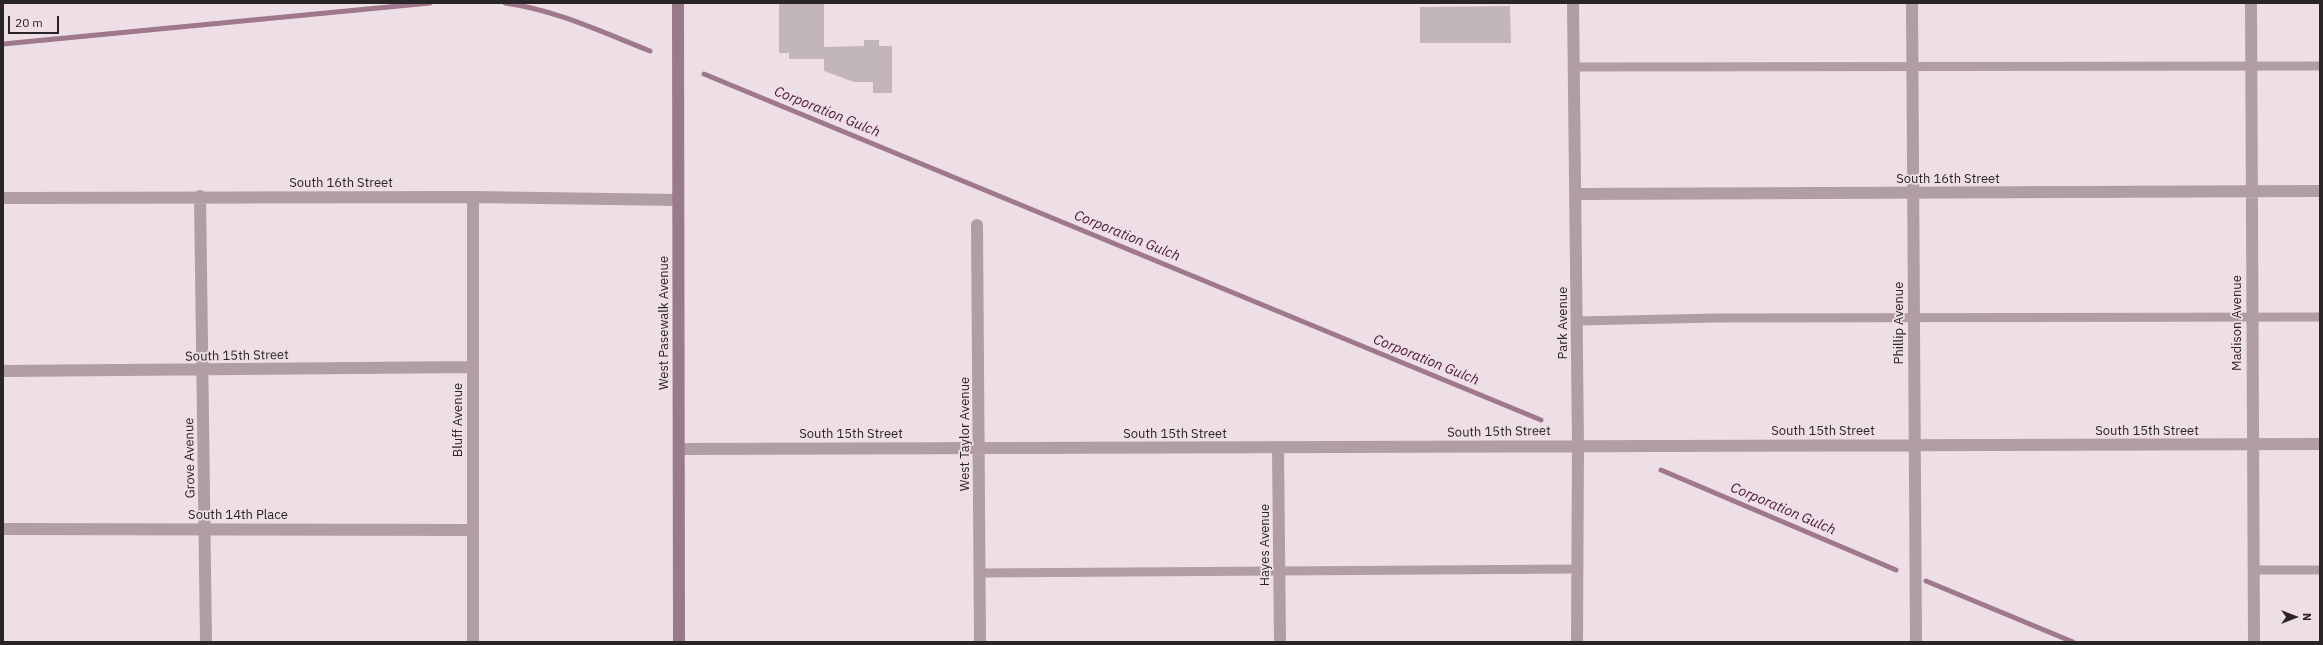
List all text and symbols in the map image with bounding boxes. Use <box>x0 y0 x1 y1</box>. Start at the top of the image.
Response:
scale bar <box>10 8 61 34</box>
text: 20 m <box>15 15 43 30</box>
water label: Corporation Gulch <box>772 83 882 141</box>
street label: South 16th Street <box>1896 171 2000 187</box>
street label: South 16th Street <box>289 175 393 191</box>
water label: Corporation Gulch <box>1072 207 1182 265</box>
street label: West Pasewalk Avenue <box>656 256 672 390</box>
street label: Madison Avenue <box>2229 275 2245 371</box>
street label: Phillip Avenue <box>1891 282 1907 364</box>
street label: Park Avenue <box>1555 287 1571 359</box>
water label: Corporation Gulch <box>1371 331 1481 389</box>
street label: South 15th Street <box>185 347 289 365</box>
street label: West Taylor Avenue <box>957 377 973 491</box>
street label: Bluff Avenue <box>450 383 466 457</box>
street label: Grove Avenue <box>181 417 199 499</box>
street label: South 15th Street <box>1447 423 1551 441</box>
street label: South 15th Street <box>1771 423 1875 439</box>
street label: South 15th Street <box>2095 423 2199 439</box>
street label: South 15th Street <box>799 426 903 442</box>
street label: South 15th Street <box>1123 426 1227 442</box>
water label: Corporation Gulch <box>1728 479 1838 539</box>
street label: Hayes Avenue <box>1257 504 1273 586</box>
street label: South 14th Place <box>188 507 288 523</box>
north arrow <box>2275 597 2315 637</box>
text: N <box>2300 613 2314 621</box>

